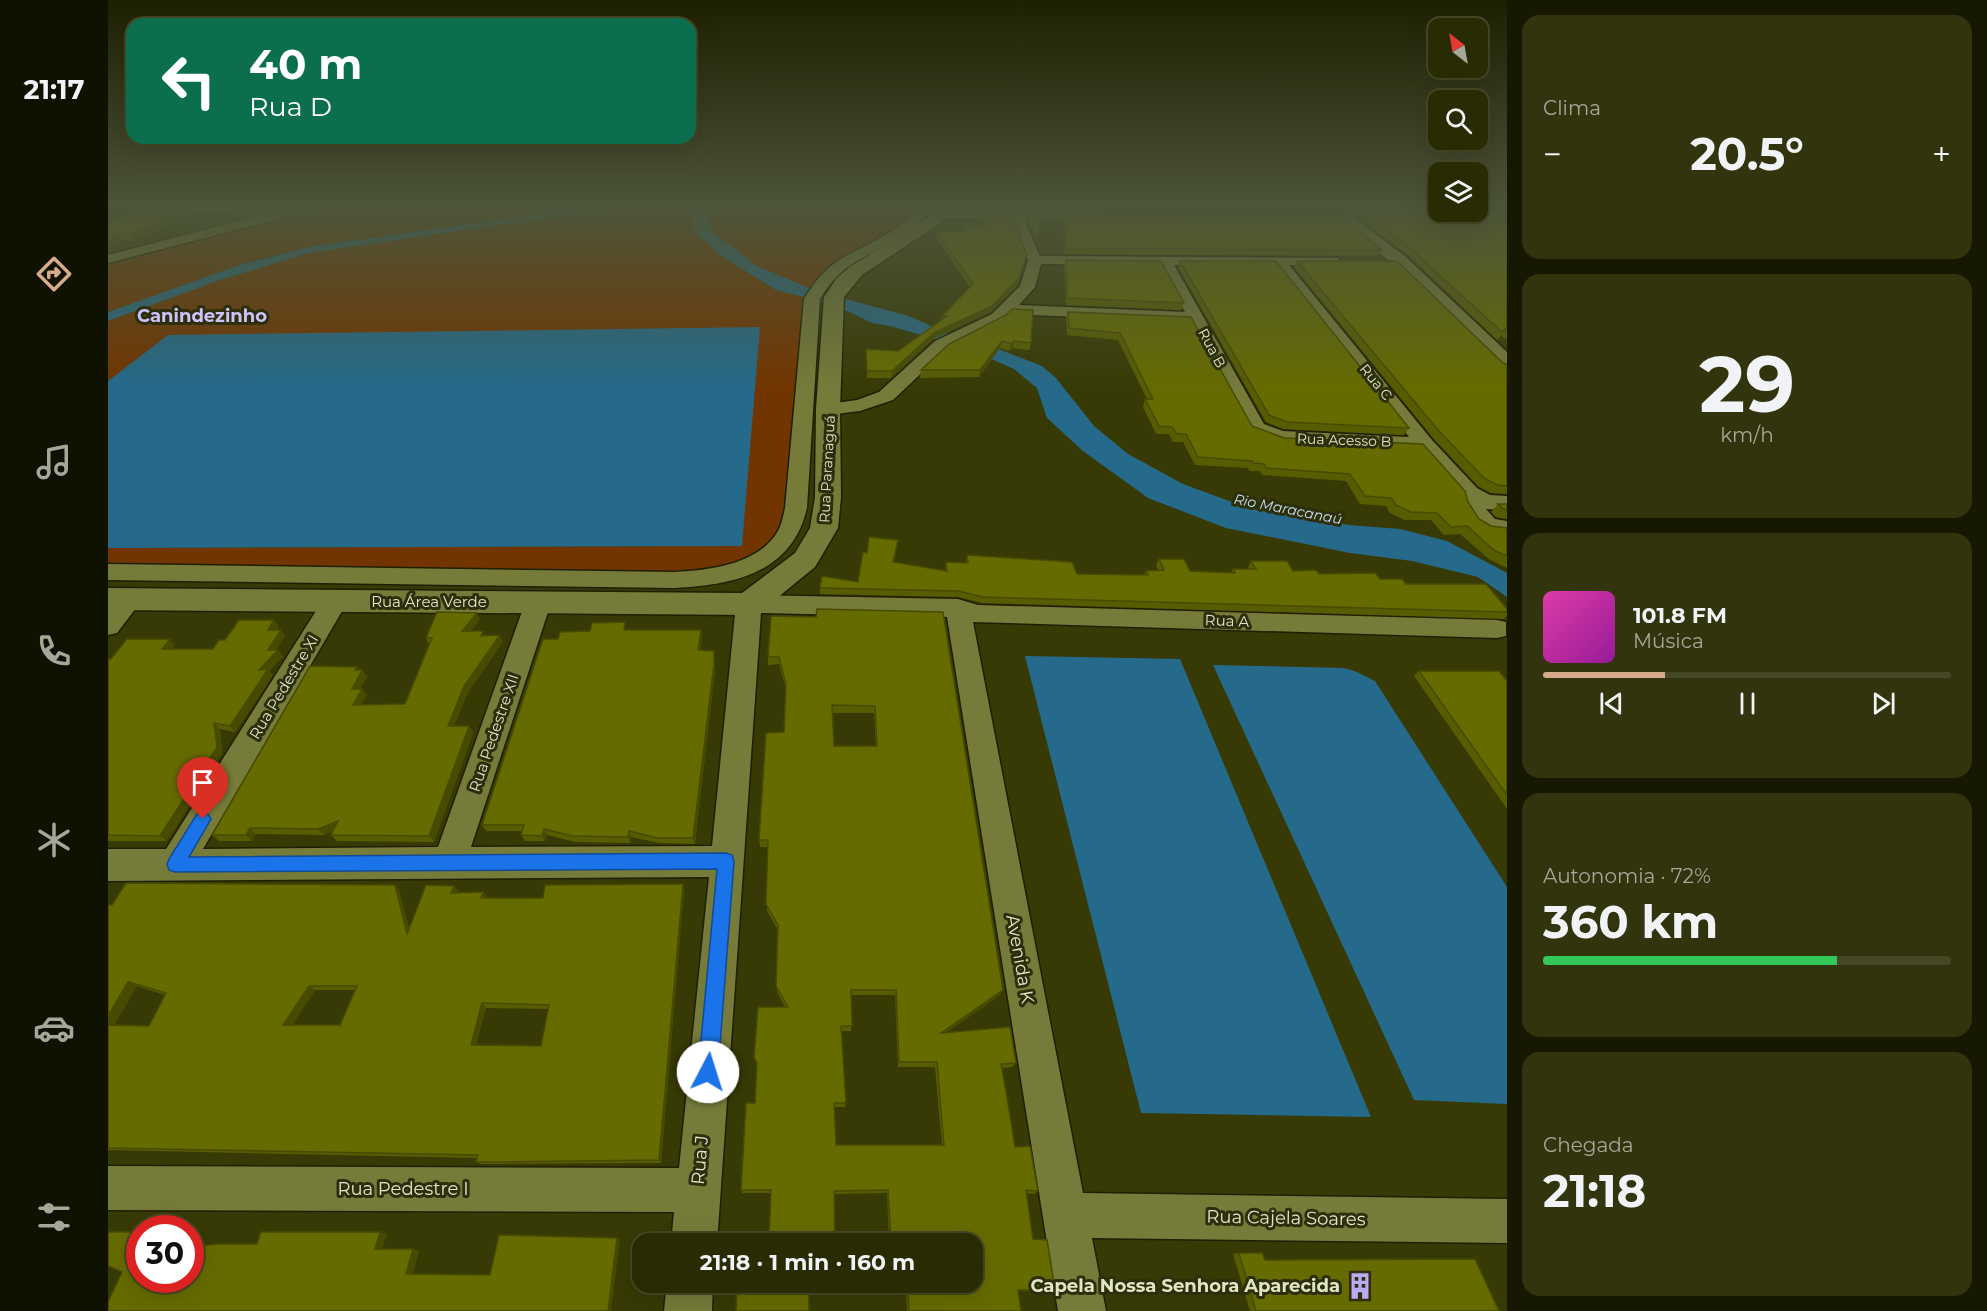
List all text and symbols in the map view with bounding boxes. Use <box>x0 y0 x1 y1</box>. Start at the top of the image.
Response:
north arrow <box>1428 18 1488 78</box>
map controls <box>1428 18 1488 222</box>
text: 40 m <box>249 38 362 90</box>
icon: left <box>150 42 228 120</box>
text: 21:17 <box>24 73 84 106</box>
text: Rua D <box>249 90 332 123</box>
button: search <box>1428 90 1488 150</box>
text: Clima <box>1543 96 1601 120</box>
text: 20.5° <box>1690 126 1804 181</box>
text: − <box>1543 134 1562 174</box>
text: + <box>1932 134 1951 174</box>
button: layers <box>1428 162 1488 222</box>
icon: directions <box>33 253 75 295</box>
district label: Canindezinho <box>137 305 267 327</box>
street label: Rua B <box>1194 325 1230 371</box>
text: 29 <box>1699 336 1795 432</box>
street label: Rua C <box>1356 360 1396 404</box>
street label: Rua Paranaguá <box>815 415 839 523</box>
text: km/h <box>1720 423 1774 447</box>
street label: Rua Acesso B <box>1297 429 1391 451</box>
icon: music <box>33 441 75 483</box>
water label: Rio Maracanaú <box>1232 490 1344 528</box>
street label: Rua Área Verde <box>371 592 487 611</box>
text: 101.8 FM <box>1633 602 1727 629</box>
street label: Rua A <box>1204 610 1250 631</box>
text: Música <box>1633 629 1704 653</box>
icon: phone <box>33 630 75 672</box>
street label: Rua Pedestre XI <box>245 631 322 743</box>
street label: Rua Pedestre XII <box>464 671 523 794</box>
icon: previous <box>1595 687 1628 720</box>
icon: pause <box>1731 687 1764 720</box>
icon: next <box>1867 687 1900 720</box>
pin <box>177 757 228 819</box>
icon: arrive <box>186 766 219 799</box>
icon: climate <box>33 819 75 861</box>
text: Autonomia · 72% <box>1543 864 1711 888</box>
text: 360 km <box>1543 894 1718 949</box>
street label: Avenida K <box>1001 913 1039 1005</box>
icon: car <box>33 1007 75 1049</box>
position arrow <box>676 1040 740 1104</box>
text: Chegada <box>1543 1133 1634 1157</box>
street label: Rua J <box>687 1134 713 1186</box>
text: 21:18 <box>1543 1163 1646 1218</box>
street label: Rua Pedestre I <box>337 1178 469 1200</box>
icon: filters <box>33 1196 75 1238</box>
street label: Rua Cajela Soares <box>1206 1206 1366 1230</box>
speed limit sign: 30 <box>126 1215 204 1293</box>
text: 21:18 · 1 min · 160 m <box>700 1249 915 1276</box>
building icon: Capela Nossa Senhora Aparecida <box>1345 1271 1375 1301</box>
place label: Capela Nossa Senhora Aparecida <box>1030 1275 1340 1297</box>

